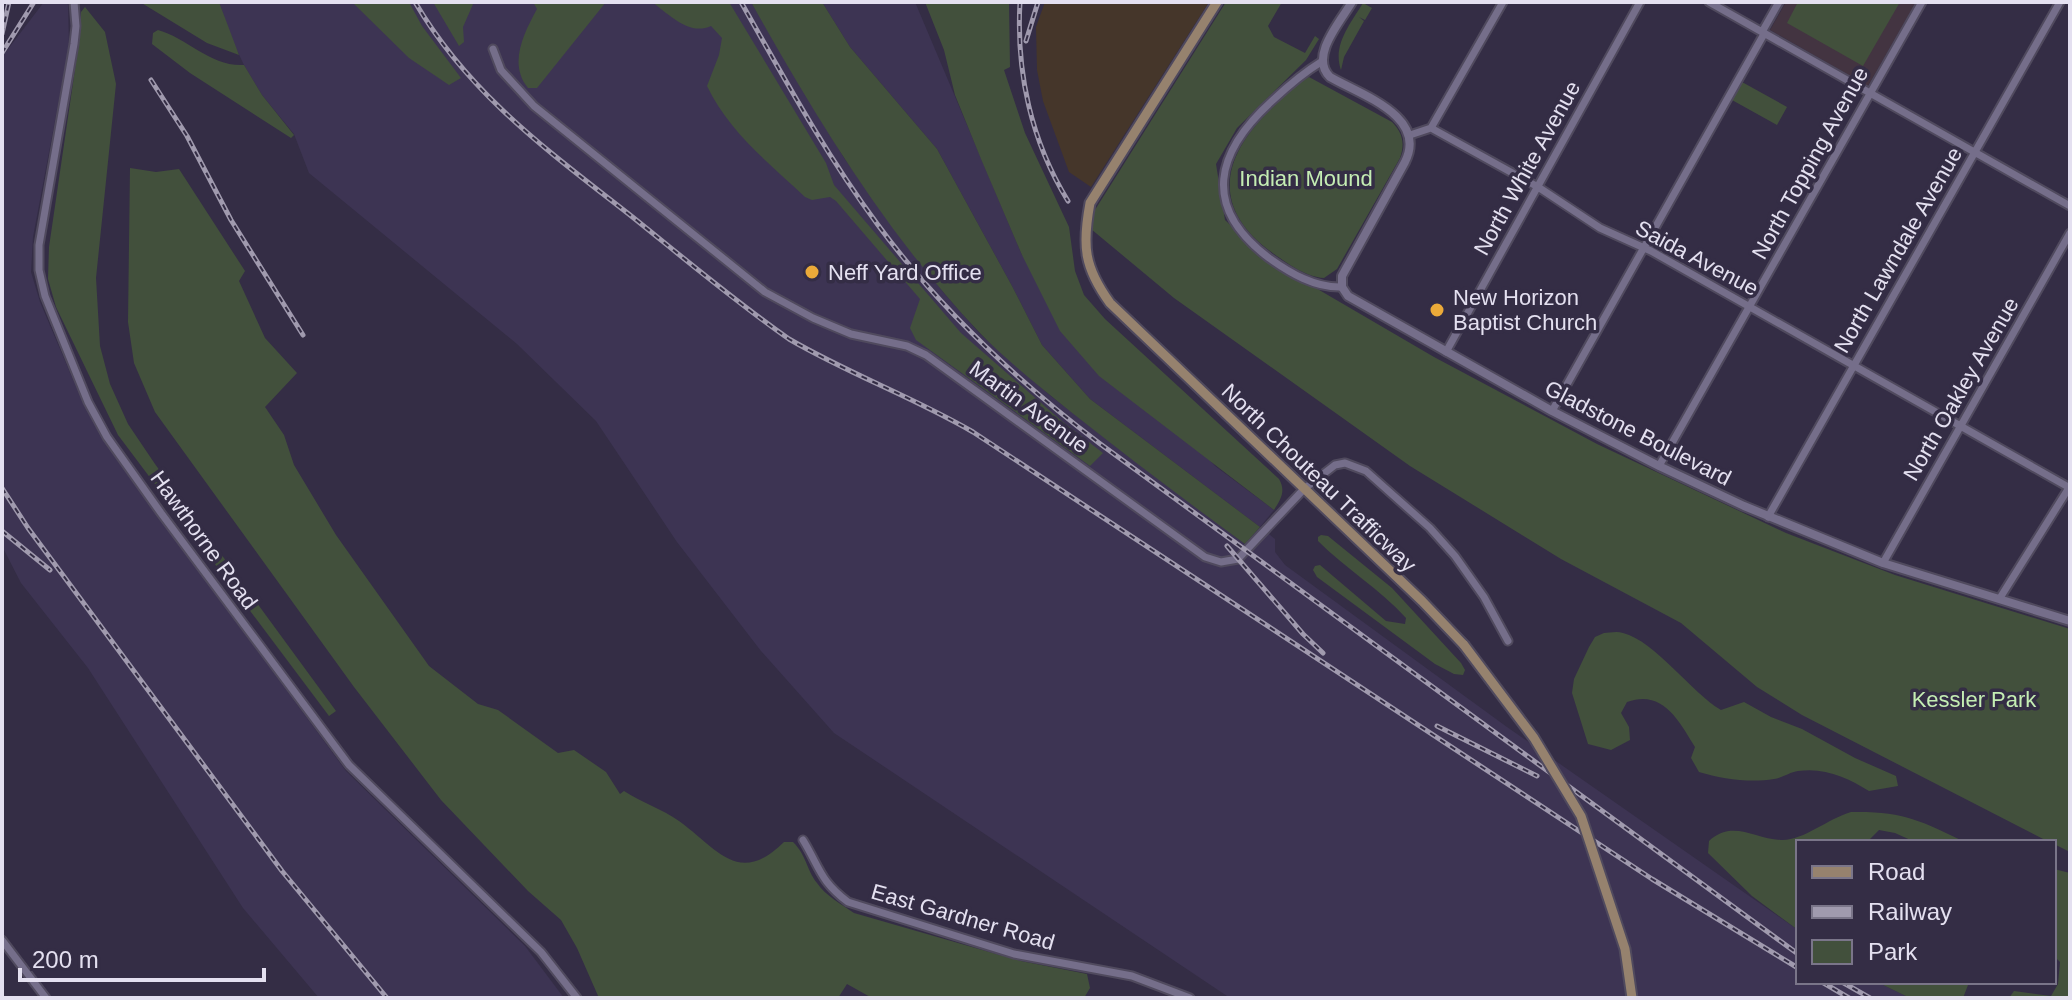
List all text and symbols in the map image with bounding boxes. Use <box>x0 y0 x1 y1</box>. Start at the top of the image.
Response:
street label: North Topping Avenue <box>1747 63 1873 263</box>
street label: North White Avenue <box>1469 77 1585 259</box>
street label: North Lawndale Avenue <box>1829 143 1967 357</box>
park label: Indian Mound <box>1239 166 1373 191</box>
street label: Saida Avenue <box>1631 215 1763 301</box>
place label: Neff Yard Office <box>828 260 982 285</box>
marker: Neff Yard Office <box>803 263 821 281</box>
place label: New Horizon Baptist Church <box>1453 285 1597 335</box>
street label: North Oakley Avenue <box>1898 293 2024 485</box>
marker: New Horizon Baptist Church <box>1428 301 1446 319</box>
street label: Martin Avenue <box>965 356 1093 458</box>
street label: Gladstone Boulevard <box>1541 375 1735 491</box>
street label: North Chouteau Trafficway <box>1217 379 1421 577</box>
street label: Hawthorne Road <box>145 466 263 614</box>
park label: Kessler Park <box>1912 687 2037 712</box>
legend <box>1796 840 2056 984</box>
text: Road <box>1868 858 1925 885</box>
street label: East Gardner Road <box>868 879 1058 955</box>
text: Railway <box>1868 898 1952 925</box>
scale bar <box>20 932 264 982</box>
text: Park <box>1868 938 1918 965</box>
text: 200 m <box>32 946 99 973</box>

